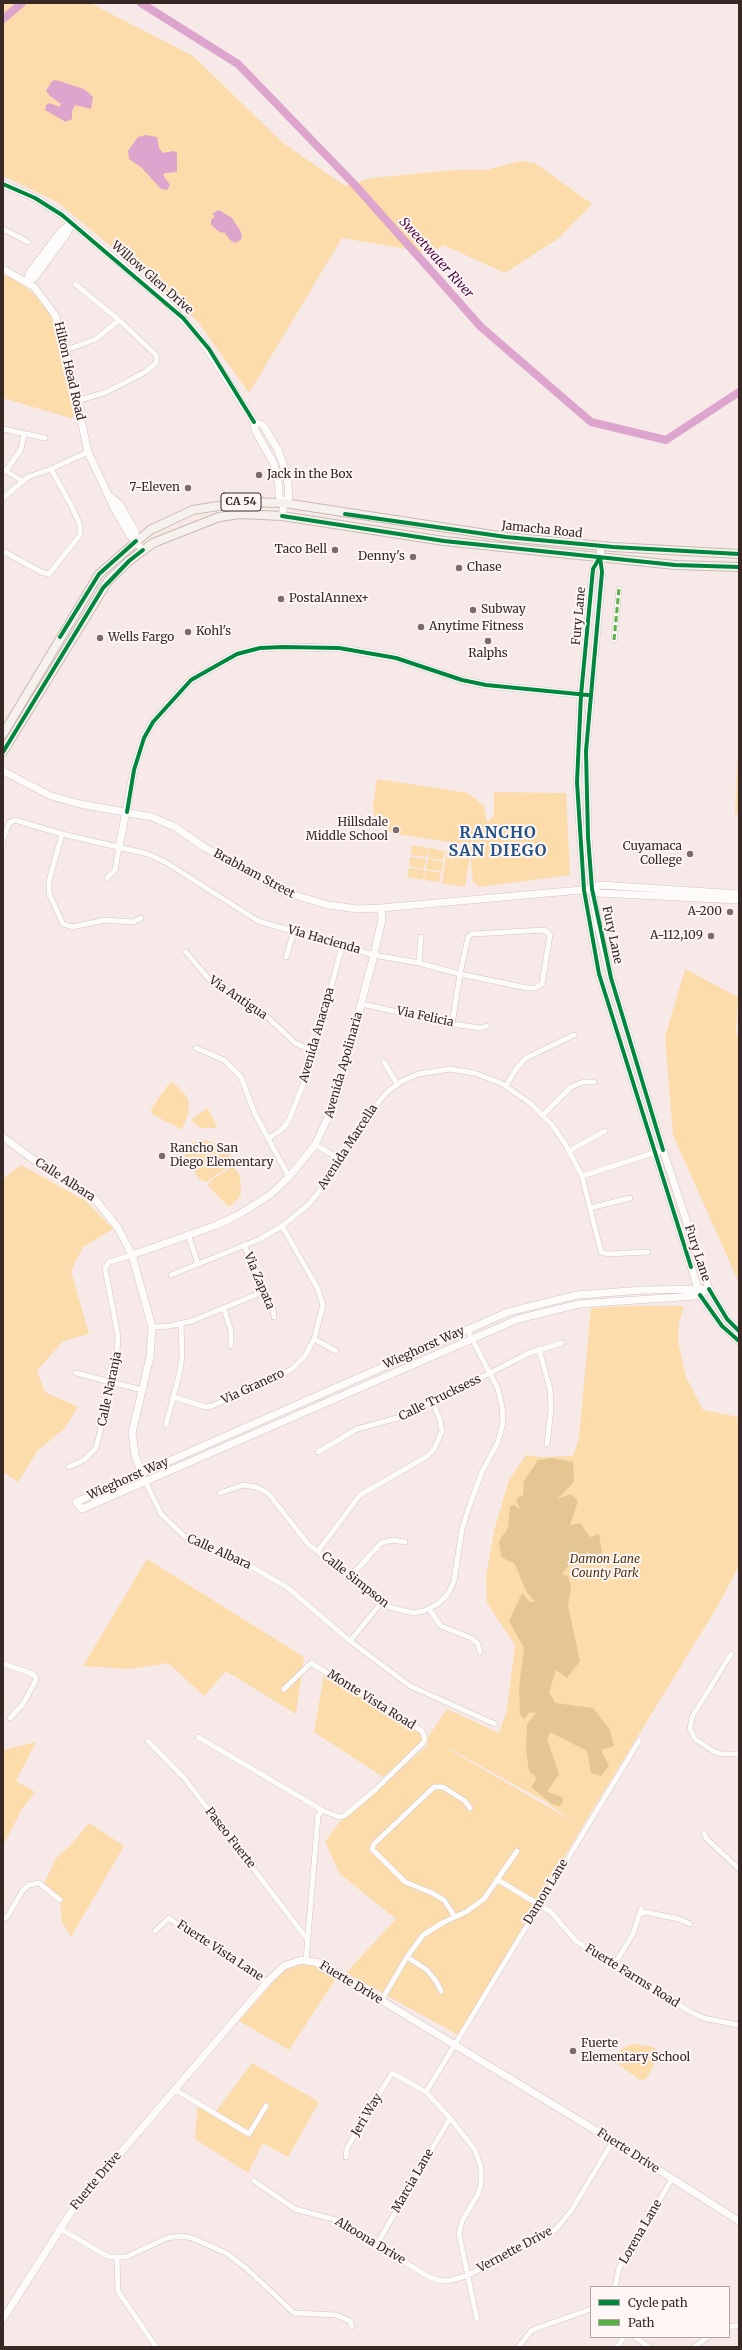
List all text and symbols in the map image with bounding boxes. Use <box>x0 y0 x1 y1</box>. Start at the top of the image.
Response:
water label: Sweetwater River <box>396 214 476 302</box>
street label: Willow Glen Drive <box>108 239 196 317</box>
street label: Hilton Head Road <box>51 320 87 422</box>
place label: Jack in the Box <box>267 468 353 482</box>
marker: Jack in the Box <box>254 470 264 480</box>
place label: 7-Eleven <box>130 481 180 495</box>
marker: 7-Eleven <box>183 483 193 493</box>
road number: CA 54 <box>221 493 261 511</box>
street label: Jamacha Road <box>501 519 583 541</box>
place label: Taco Bell <box>275 543 327 557</box>
marker: Taco Bell <box>330 545 340 555</box>
place label: Denny's <box>358 550 405 564</box>
marker: Denny's <box>408 552 418 562</box>
place label: Chase <box>467 561 501 575</box>
marker: Chase <box>454 563 464 573</box>
street label: Fury Lane <box>569 586 589 646</box>
place label: PostalAnnex+ <box>289 592 369 606</box>
marker: PostalAnnex+ <box>276 594 286 604</box>
place label: Subway <box>481 603 526 617</box>
marker: Subway <box>468 605 478 615</box>
place label: Anytime Fitness <box>429 620 524 634</box>
marker: Anytime Fitness <box>416 622 426 632</box>
place label: Kohl's <box>196 625 231 639</box>
marker: Kohl's <box>183 627 193 637</box>
place label: Wells Fargo <box>108 631 174 645</box>
marker: Wells Fargo <box>95 633 105 643</box>
marker: Ralphs <box>483 636 493 646</box>
place label: Ralphs <box>468 647 508 661</box>
place label: Hillsdale Middle School <box>306 816 388 844</box>
district label: RANCHO SAN DIEGO <box>449 823 547 861</box>
marker: Hillsdale Middle School <box>391 825 401 835</box>
place label: Cuyamaca College <box>623 840 682 868</box>
street label: Brabham Street <box>211 846 297 902</box>
marker: Cuyamaca College <box>685 849 695 859</box>
street label: Fury Lane <box>599 905 625 965</box>
place label: A-200 <box>687 905 722 919</box>
marker: A-200 <box>725 907 735 917</box>
street label: Via Hacienda <box>286 923 362 957</box>
place label: A-112,109 <box>650 929 703 943</box>
marker: A-112,109 <box>706 931 716 941</box>
street label: Via Antigua <box>206 973 270 1023</box>
street label: Avenida Anacapa <box>297 986 337 1084</box>
street label: Via Felicia <box>395 1004 455 1030</box>
street label: Avenida Apolinaria <box>322 1010 366 1120</box>
street label: Avenida Marcella <box>315 1102 381 1192</box>
place label: Rancho San Diego Elementary <box>170 1142 274 1170</box>
marker: Rancho San Diego Elementary <box>157 1151 167 1161</box>
street label: Calle Albara <box>32 1155 98 1205</box>
street label: Fury Lane <box>681 1223 713 1283</box>
street label: Via Zapata <box>241 1250 277 1312</box>
street label: Wieghorst Way <box>381 1324 467 1372</box>
street label: Calle Naranja <box>95 1350 125 1428</box>
street label: Via Granero <box>219 1366 287 1408</box>
street label: Calle Trucksess <box>397 1372 483 1424</box>
street label: Wieghorst Way <box>85 1455 171 1503</box>
street label: Calle Albara <box>185 1531 253 1573</box>
street label: Calle Simpson <box>318 1549 392 1611</box>
park label: Damon Lane County Park <box>570 1553 640 1581</box>
street label: Monte Vista Road <box>324 1667 418 1733</box>
street label: Paseo Fuerte <box>202 1805 258 1871</box>
street label: Damon Lane <box>521 1857 571 1927</box>
street label: Fuerte Vista Lane <box>174 1918 266 1984</box>
street label: Fuerte Farms Road <box>582 1941 682 2011</box>
street label: Fuerte Drive <box>317 1959 385 2007</box>
place label: Fuerte Elementary School <box>581 2037 690 2065</box>
marker: Fuerte Elementary School <box>568 2046 578 2056</box>
street label: Jeri Way <box>349 2091 385 2139</box>
street label: Fuerte Drive <box>594 2126 662 2176</box>
street label: Marcia Lane <box>389 2147 437 2215</box>
street label: Fuerte Drive <box>68 2149 124 2213</box>
street label: Lorena Lane <box>617 2197 665 2267</box>
street label: Altoona Drive <box>332 2214 408 2268</box>
street label: Vernette Drive <box>475 2224 555 2276</box>
legend <box>590 2286 730 2338</box>
text: Cycle path <box>628 2295 688 2310</box>
text: Path <box>628 2315 654 2330</box>

